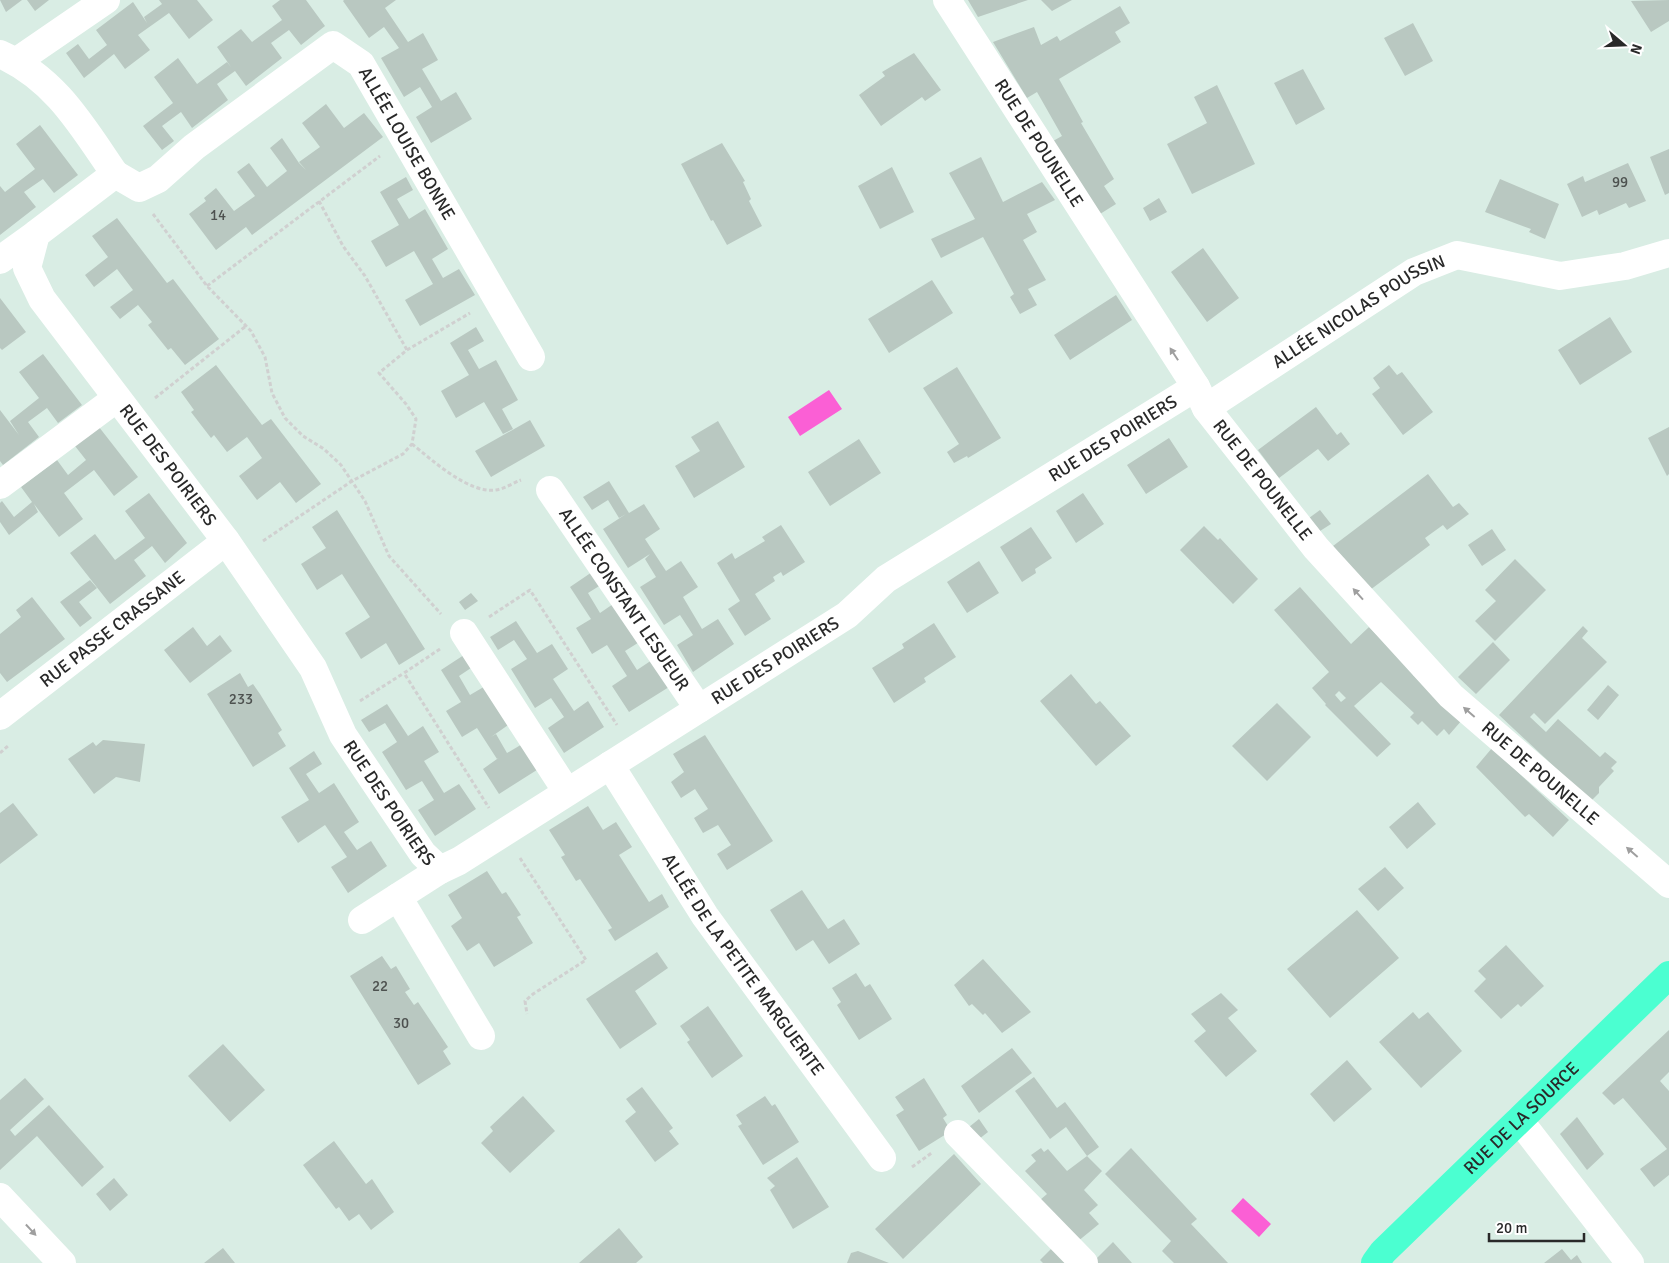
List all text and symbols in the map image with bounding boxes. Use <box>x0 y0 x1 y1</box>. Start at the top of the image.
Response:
north arrow <box>1599 20 1649 70</box>
text: N <box>1626 42 1645 56</box>
street label: ALLÉE LOUISE BONNE <box>354 63 460 224</box>
street label: RUE DE POUNELLE <box>990 75 1088 211</box>
house number: 99 <box>1612 173 1628 191</box>
house number: 14 <box>210 206 226 224</box>
street label: ALLÉE NICOLAS POUSSIN <box>1268 250 1448 373</box>
one-way arrow <box>1170 347 1179 361</box>
street label: RUE DES POIRIERS <box>1045 390 1181 487</box>
street label: RUE DES POIRIERS <box>115 400 221 530</box>
street label: RUE DE POUNELLE <box>1208 415 1317 545</box>
street label: ALLÉE CONSTANT LESUEUR <box>554 503 694 695</box>
street label: RUE PASSE CRASSANE <box>35 566 189 692</box>
one-way arrow <box>1352 588 1364 600</box>
street label: RUE DES POIRIERS <box>707 612 843 709</box>
house number: 233 <box>229 690 253 708</box>
one-way arrow <box>1463 706 1476 717</box>
street label: RUE DE POUNELLE <box>1477 717 1604 830</box>
street label: RUE DES POIRIERS <box>339 736 439 870</box>
one-way arrow <box>1626 847 1638 858</box>
street label: ALLÉE DE LA PETITE MARGUERITE <box>658 849 829 1080</box>
house number: 22 <box>372 977 388 995</box>
house number: 30 <box>393 1014 409 1032</box>
street label: RUE DE LA SOURCE <box>1459 1057 1584 1179</box>
scale bar <box>1489 1210 1584 1242</box>
text: 20 m <box>1496 1219 1527 1237</box>
one-way arrow <box>25 1224 37 1236</box>

